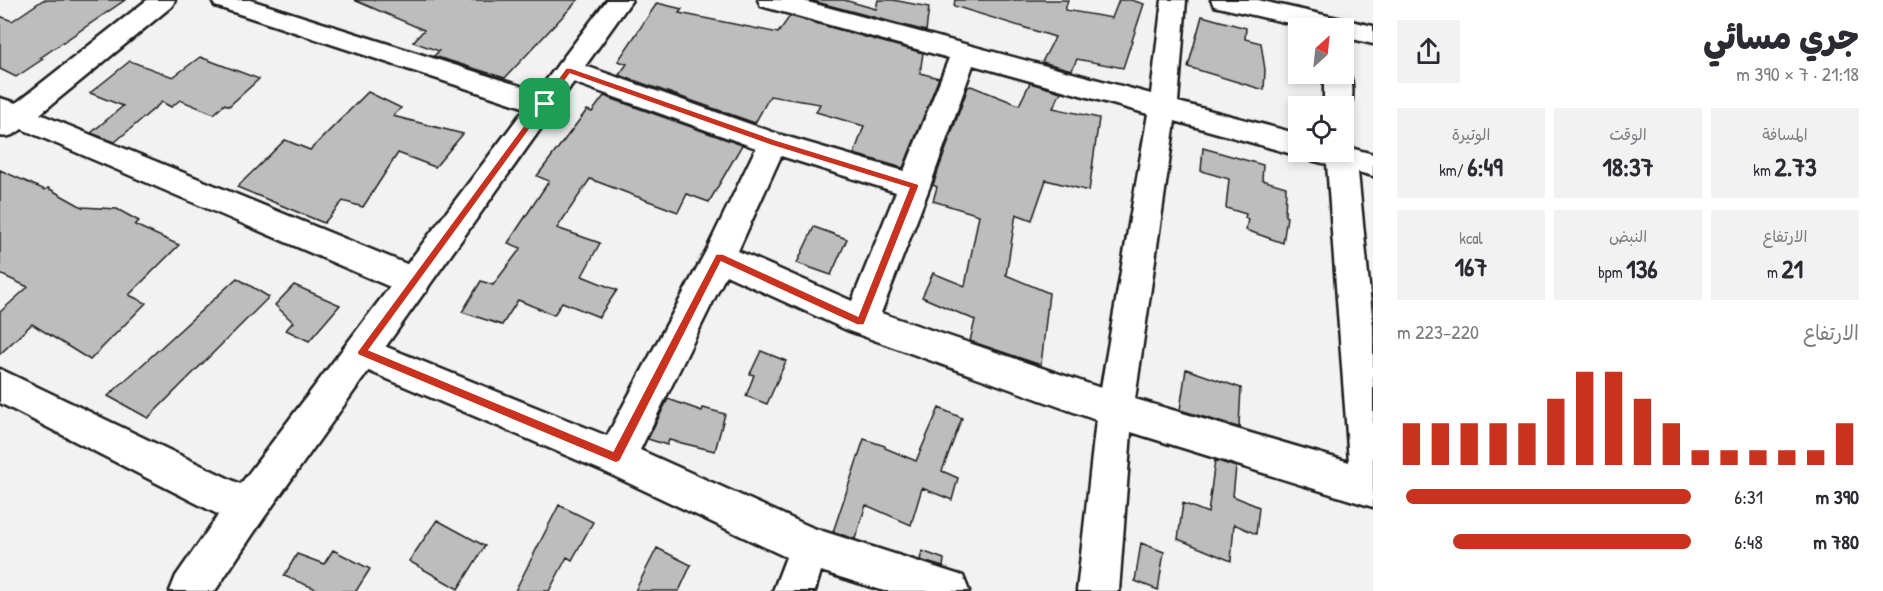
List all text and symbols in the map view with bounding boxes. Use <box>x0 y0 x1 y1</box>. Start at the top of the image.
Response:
text: جري مسائي <box>1703 15 1859 59</box>
north arrow <box>1288 18 1354 84</box>
map controls <box>1288 18 1354 162</box>
button: share <box>1397 20 1460 83</box>
text: 21:18 · 7 × 390 m <box>1736 60 1859 87</box>
pin <box>519 78 570 129</box>
icon: arrive <box>528 87 561 120</box>
button: locate <box>1288 96 1354 162</box>
text: الوتيرة <box>1452 123 1490 145</box>
text: الوقت <box>1609 123 1647 145</box>
text: المسافة <box>1762 123 1808 145</box>
text: 6:49 <box>1467 149 1503 184</box>
text: 18:37 <box>1602 149 1654 184</box>
text: 2.73 <box>1774 149 1817 184</box>
text: /km <box>1439 159 1467 181</box>
text: km <box>1753 159 1774 181</box>
text: النبض <box>1609 225 1647 247</box>
text: الارتفاع <box>1763 225 1807 247</box>
text: kcal <box>1459 227 1483 249</box>
text: 167 <box>1455 249 1487 284</box>
text: 136 <box>1626 251 1658 286</box>
text: 21 <box>1781 251 1803 286</box>
text: bpm <box>1598 261 1626 283</box>
text: m <box>1767 261 1781 283</box>
text: 220–223 m <box>1397 318 1479 345</box>
text: الارتفاع <box>1803 319 1859 346</box>
text: 6:31 <box>1734 483 1763 510</box>
text: 390 m <box>1816 483 1859 510</box>
text: 6:48 <box>1734 528 1763 555</box>
text: 780 m <box>1813 528 1859 555</box>

